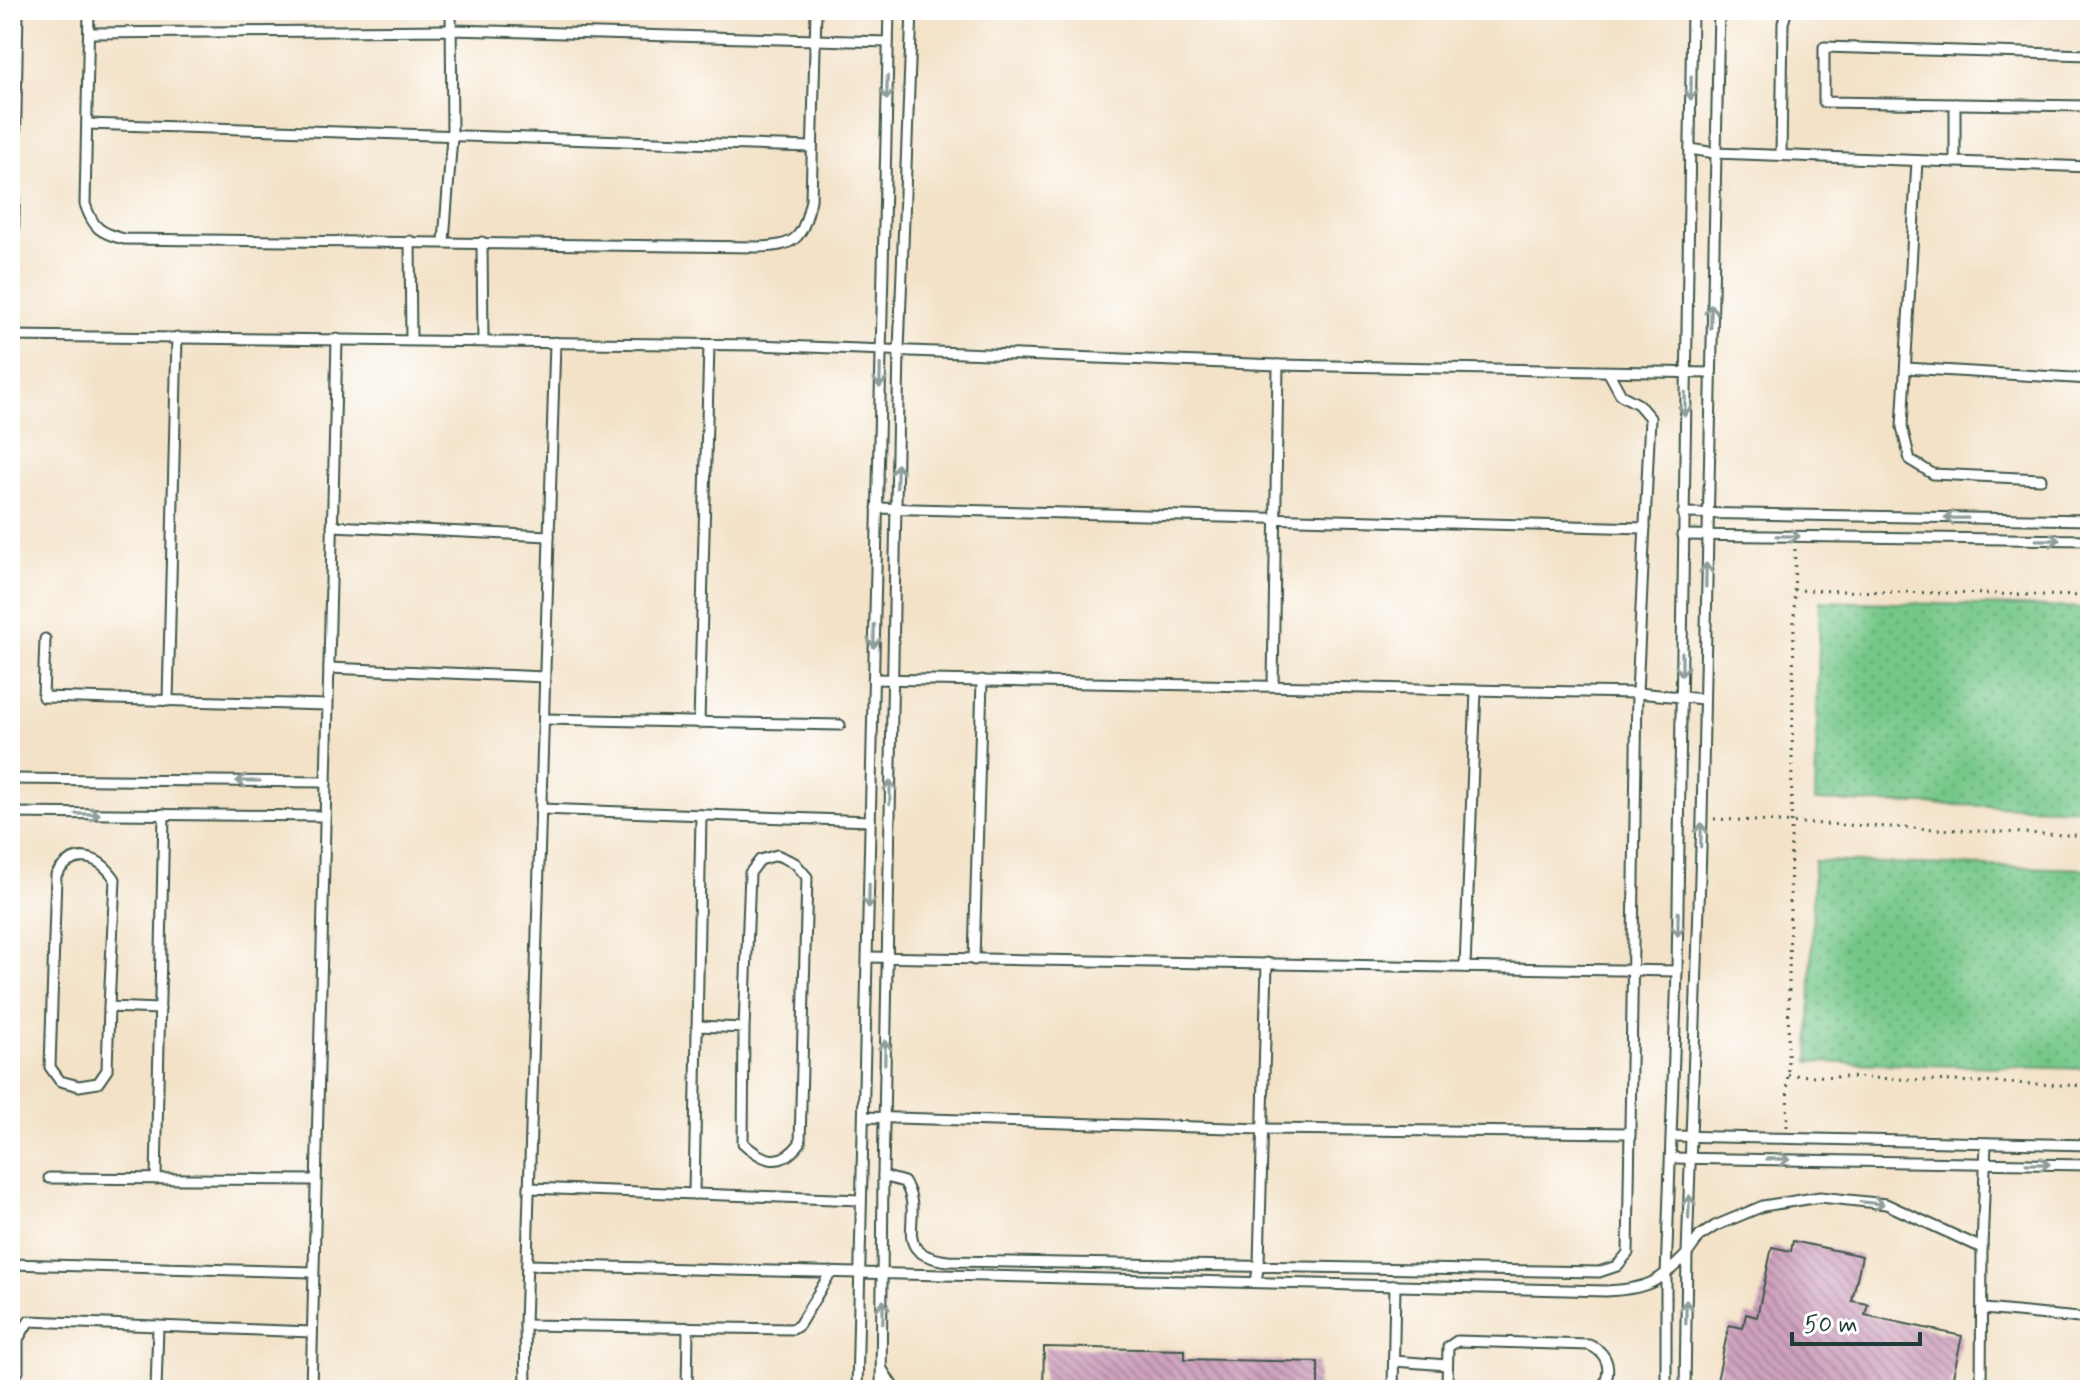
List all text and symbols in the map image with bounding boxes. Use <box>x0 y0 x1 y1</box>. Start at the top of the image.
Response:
one-way arrow <box>880 74 895 101</box>
one-way arrow <box>1683 74 1698 101</box>
one-way arrow <box>1704 303 1719 330</box>
one-way arrow <box>872 362 888 389</box>
one-way arrow <box>1678 390 1693 417</box>
one-way arrow <box>889 463 905 490</box>
one-way arrow <box>1943 510 1970 525</box>
one-way arrow <box>1774 528 1801 544</box>
one-way arrow <box>2034 532 2061 548</box>
one-way arrow <box>1698 562 1714 589</box>
one-way arrow <box>867 622 882 649</box>
one-way arrow <box>1674 650 1689 677</box>
one-way arrow <box>235 773 262 789</box>
one-way arrow <box>883 779 898 806</box>
one-way arrow <box>74 806 101 822</box>
one-way arrow <box>1694 822 1709 849</box>
one-way arrow <box>861 882 877 909</box>
one-way arrow <box>1670 910 1686 937</box>
one-way arrow <box>877 1039 893 1066</box>
one-way arrow <box>1764 1151 1791 1167</box>
one-way arrow <box>2024 1157 2051 1172</box>
one-way arrow <box>1682 1194 1697 1221</box>
one-way arrow <box>1858 1195 1885 1210</box>
scale bar <box>1792 1296 1920 1346</box>
one-way arrow <box>875 1299 890 1326</box>
one-way arrow <box>1678 1299 1694 1326</box>
text: 50 m <box>1804 1310 1858 1341</box>

